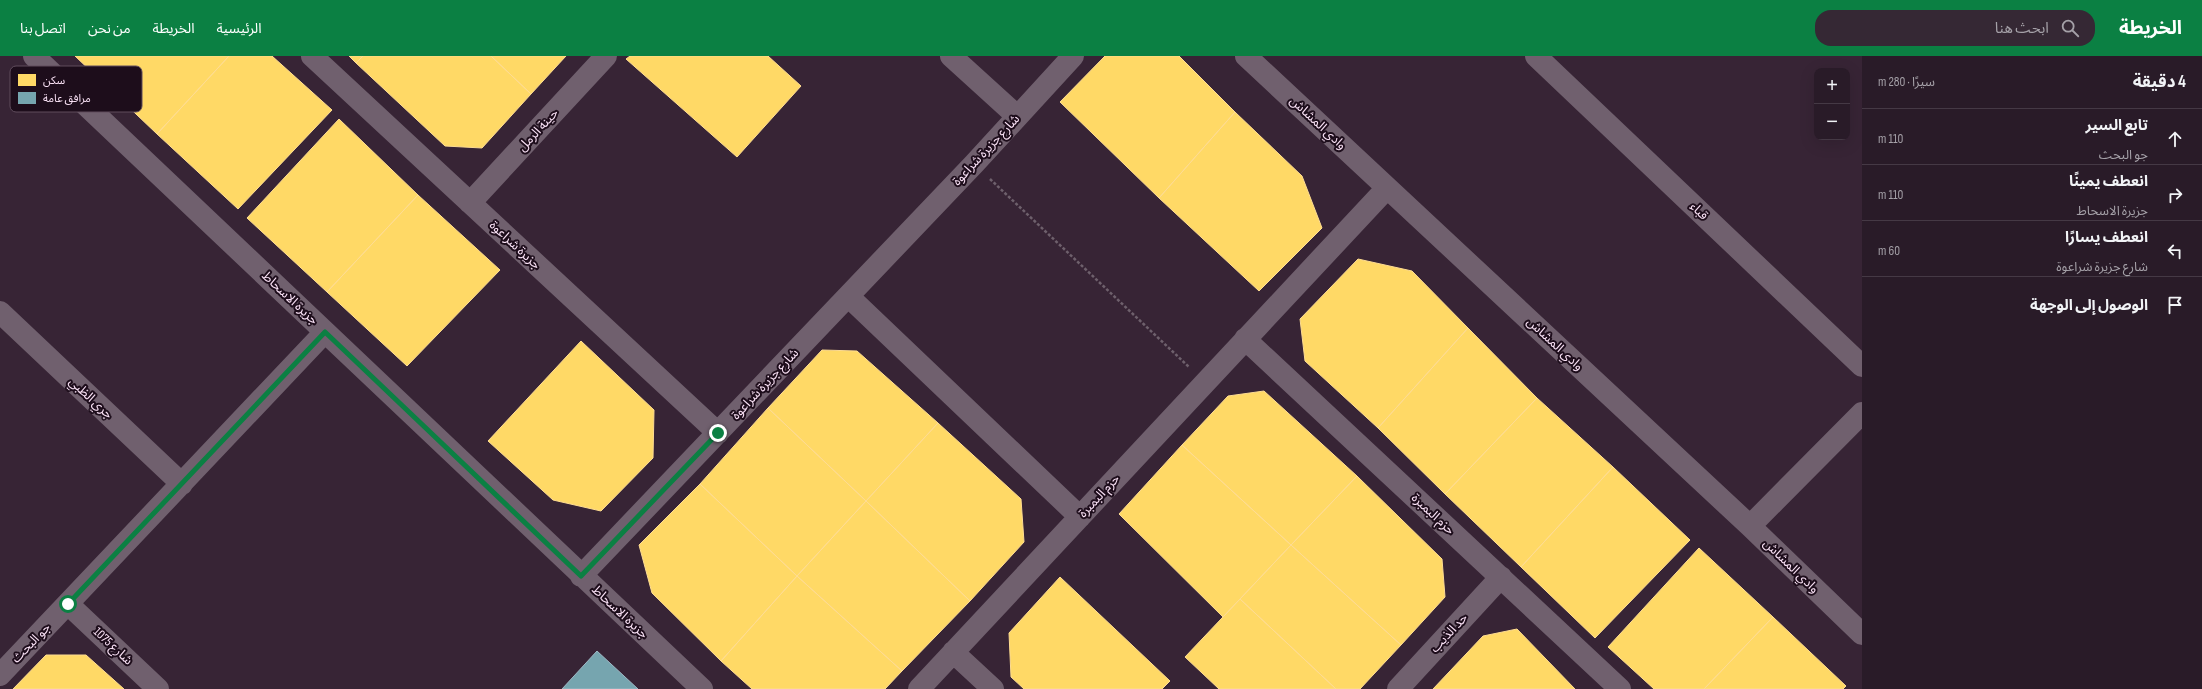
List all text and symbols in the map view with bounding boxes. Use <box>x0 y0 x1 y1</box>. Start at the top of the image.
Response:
search box <box>1815 10 2095 46</box>
icon: search <box>2059 17 2081 39</box>
text: الخريطة <box>2119 17 2182 40</box>
text: ابحث هنا <box>1995 19 2049 38</box>
text: اتصل بنا <box>20 20 66 37</box>
text: من نحن <box>88 20 131 37</box>
text: الخريطة <box>153 20 195 37</box>
text: الرئيسية <box>217 20 262 37</box>
legend <box>10 66 142 112</box>
map controls <box>1814 68 1850 140</box>
button: + <box>1814 68 1850 104</box>
text: 4 دقيقة <box>2133 72 2186 92</box>
text: سكن <box>43 74 66 87</box>
text: سيرًا · 280 m <box>1878 74 1935 90</box>
text: مرافق عامة <box>43 92 91 105</box>
street label: وادي المشاش <box>1285 93 1350 155</box>
button: − <box>1814 104 1850 140</box>
street label: حينة الرمل <box>514 105 562 155</box>
street label: شارع جزيرة شراعوة <box>949 111 1025 190</box>
text: تابع السير <box>2085 116 2148 135</box>
icon: ahead <box>2164 128 2186 150</box>
text: 110 m <box>1878 131 1903 147</box>
text: جو البحث <box>2099 147 2148 163</box>
text: انعطف يمينًا <box>2069 172 2148 191</box>
icon: right <box>2164 184 2186 206</box>
text: 110 m <box>1878 187 1903 203</box>
street label: قباء <box>1686 199 1712 224</box>
text: جزيرة الاسحاط <box>2077 203 2148 219</box>
street label: جزيرة شراعوة <box>486 217 544 273</box>
text: انعطف يسارًا <box>2065 228 2148 247</box>
icon: left <box>2164 240 2186 262</box>
text: 60 m <box>1878 243 1900 259</box>
text: شارع جزيرة شراعوة <box>2056 259 2148 275</box>
street label: جزيرة الاسحاط <box>258 268 322 328</box>
icon: arrive <box>2164 294 2186 316</box>
text: الوصول إلى الوجهة <box>2030 296 2148 315</box>
street label: وادي المشاش <box>1522 314 1587 376</box>
street label: شارع جزيرة شراعوة <box>728 345 804 424</box>
street label: جري الظبي <box>64 374 117 424</box>
route end <box>709 424 727 442</box>
street label: حزم البمبرة <box>1075 471 1124 522</box>
street label: حزم البمبرة <box>1407 490 1458 539</box>
street label: وادي المشاش <box>1758 535 1822 598</box>
street label: جزيرة الاسحاط <box>588 582 652 642</box>
route start <box>59 595 77 613</box>
street label: حد الذيب <box>1427 610 1471 656</box>
street label: جو البحث <box>8 619 54 666</box>
street label: شارع 1075 <box>89 624 136 670</box>

